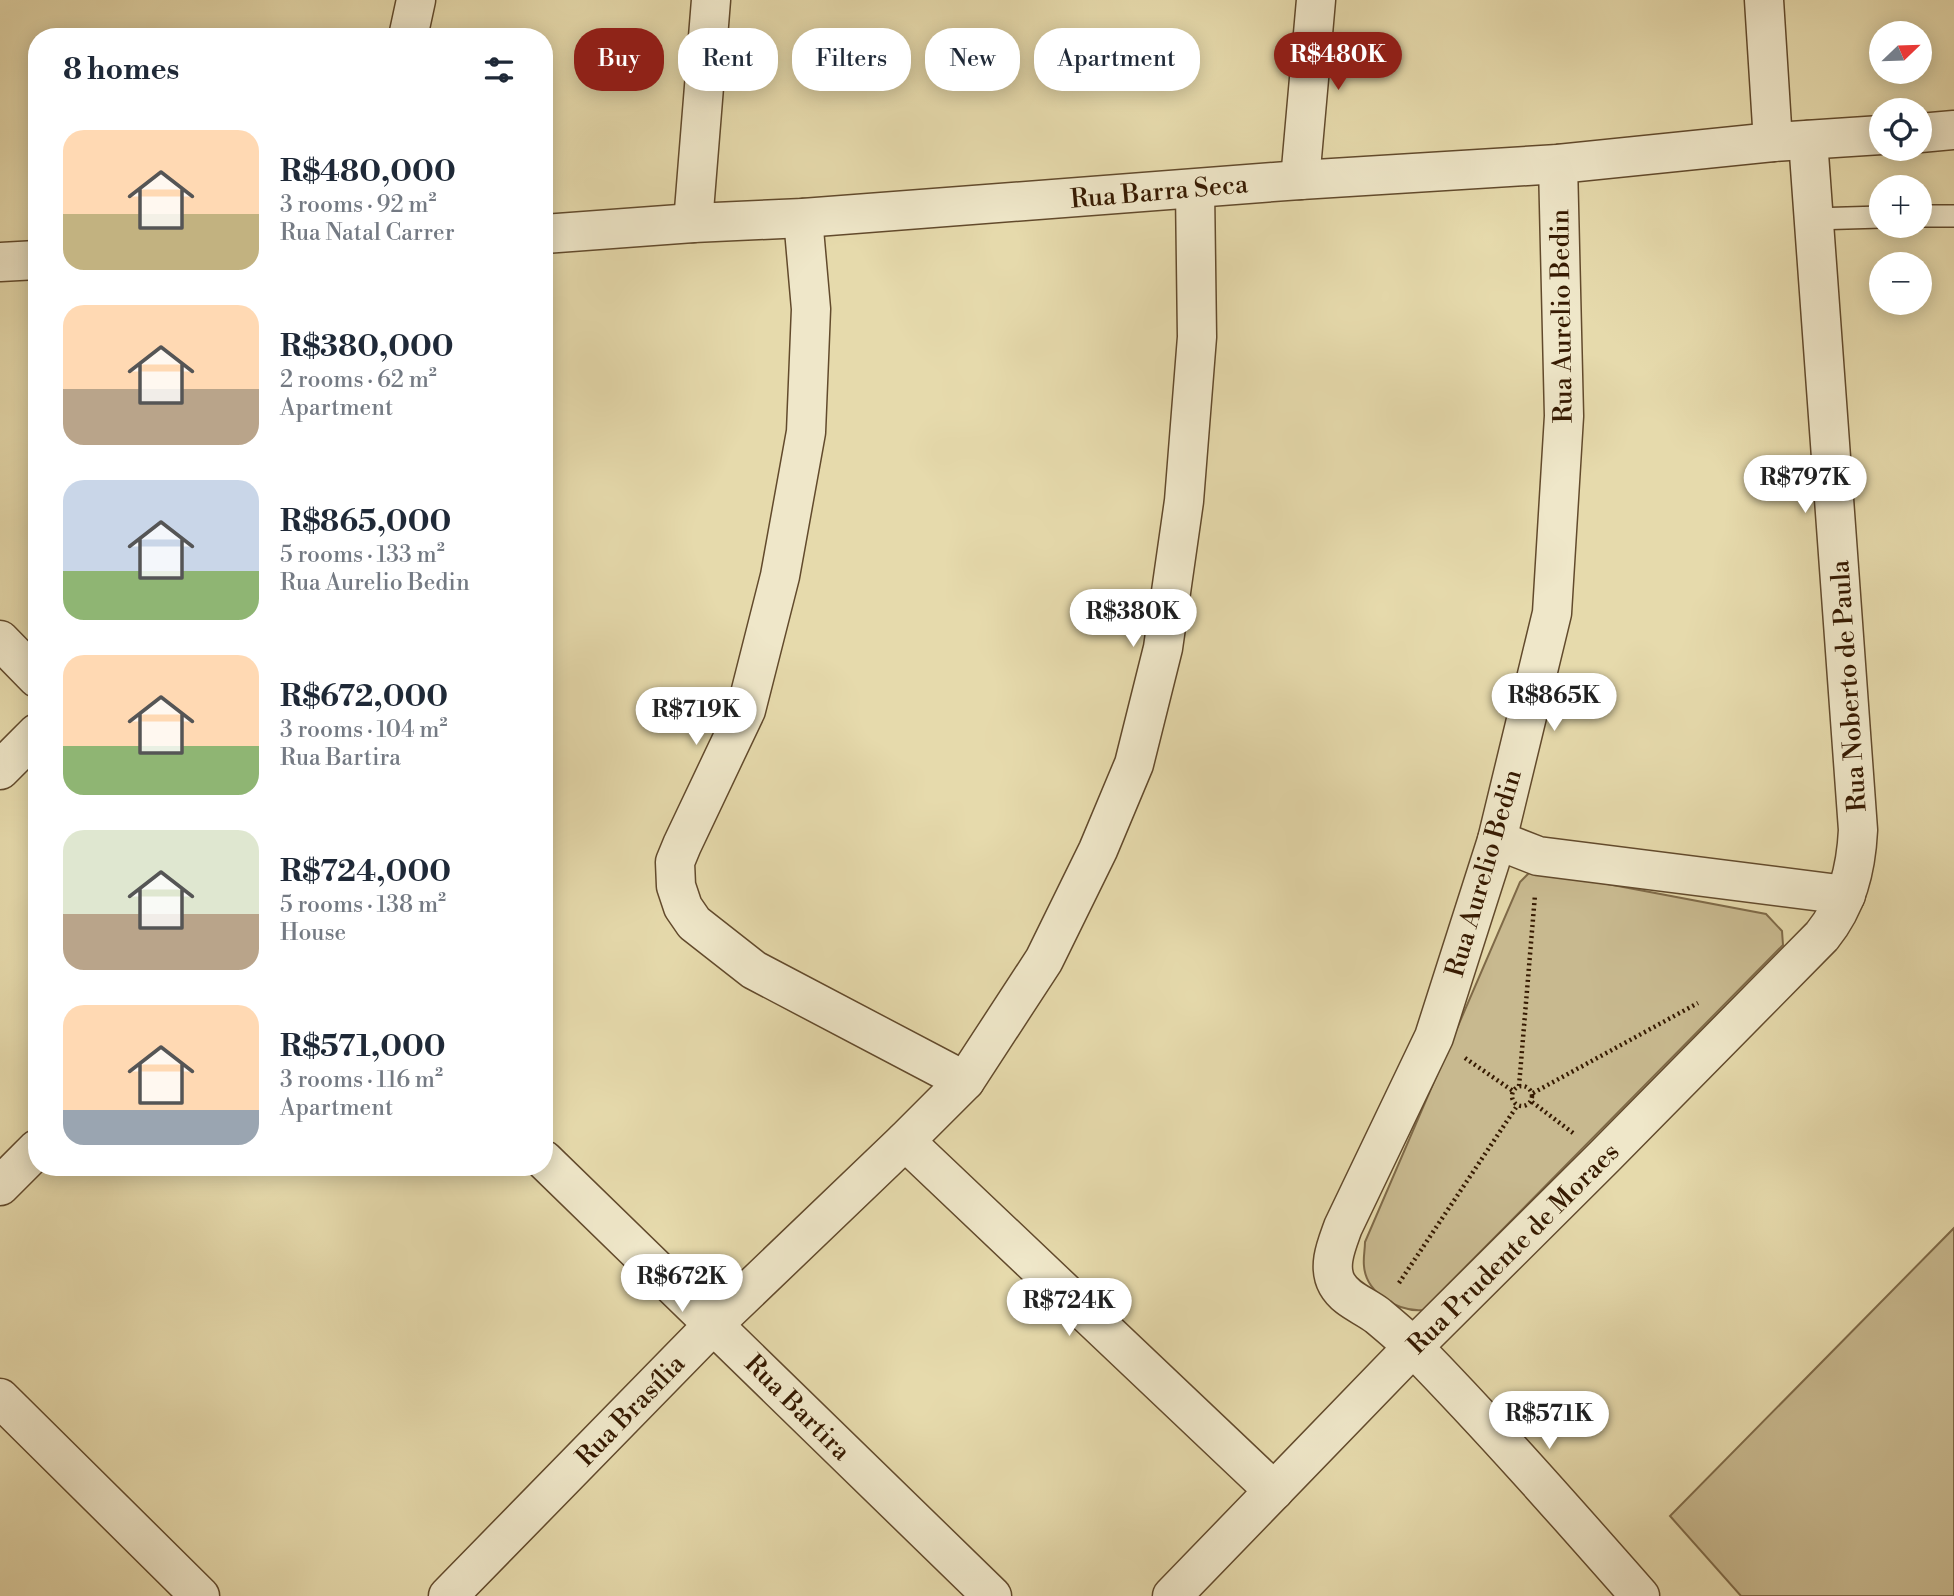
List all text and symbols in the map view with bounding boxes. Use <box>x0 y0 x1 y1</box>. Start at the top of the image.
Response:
north arrow <box>1869 21 1932 84</box>
map controls <box>1869 21 1932 315</box>
chip: Buy <box>574 28 664 91</box>
chip: Rent <box>678 28 778 91</box>
chip: Filters <box>792 28 911 91</box>
chip: New <box>925 28 1020 91</box>
chip: Apartment <box>1034 28 1200 91</box>
pin: R$480K <box>1281 32 1395 92</box>
text: R$480K <box>1290 41 1386 69</box>
text: 8 homes <box>63 51 179 89</box>
icon: filters <box>480 51 518 89</box>
button: locate <box>1869 98 1932 161</box>
text: R$480,000 <box>280 153 456 191</box>
icon: home <box>119 158 203 242</box>
street label: Rua Barra Seca <box>1069 168 1250 216</box>
button: + <box>1869 175 1932 238</box>
text: 3 rooms · 92 m² <box>280 191 436 219</box>
street label: Rua Aurelio Bedin <box>1544 209 1580 423</box>
text: Rua Natal Carrer <box>280 219 455 247</box>
button: − <box>1869 252 1932 315</box>
text: R$380,000 <box>280 328 454 366</box>
icon: home <box>119 333 203 417</box>
text: 2 rooms · 62 m² <box>280 366 437 394</box>
text: Apartment <box>280 394 393 422</box>
pin: R$797K <box>1748 456 1862 515</box>
text: R$797K <box>1760 464 1850 492</box>
text: R$865,000 <box>280 503 451 541</box>
icon: home <box>119 508 203 592</box>
text: 5 rooms · 133 m² <box>280 541 445 569</box>
street label: Rua Noberto de Paula <box>1824 558 1874 813</box>
text: Rua Aurelio Bedin <box>280 569 470 597</box>
pin: R$380K <box>1076 590 1190 649</box>
text: R$380K <box>1086 598 1180 626</box>
pin: R$865K <box>1497 674 1611 733</box>
text: R$672,000 <box>280 678 448 716</box>
text: R$865K <box>1508 682 1600 710</box>
icon: home <box>119 683 203 767</box>
pin: R$719K <box>639 688 753 747</box>
text: R$719K <box>652 696 740 724</box>
text: 3 rooms · 104 m² <box>280 716 448 744</box>
text: Rua Bartira <box>280 744 401 772</box>
street label: Rua Aurelio Bedin <box>1439 766 1529 981</box>
text: R$724,000 <box>280 853 451 891</box>
icon: home <box>119 858 203 942</box>
text: 5 rooms · 138 m² <box>280 891 446 919</box>
text: House <box>280 919 346 947</box>
text: R$571,000 <box>280 1028 446 1066</box>
icon: home <box>119 1033 203 1117</box>
text: 3 rooms · 116 m² <box>280 1066 443 1094</box>
text: Apartment <box>280 1094 393 1122</box>
street label: Rua Prudente de Moraes <box>1401 1136 1626 1361</box>
pin: R$672K <box>625 1254 739 1314</box>
text: R$672K <box>637 1263 727 1291</box>
pin: R$724K <box>1012 1278 1126 1338</box>
text: R$724K <box>1023 1287 1115 1315</box>
street label: Rua Brasília <box>569 1347 693 1473</box>
street label: Rua Bartira <box>738 1348 858 1468</box>
pin: R$571K <box>1492 1392 1606 1451</box>
text: R$571K <box>1505 1400 1593 1428</box>

